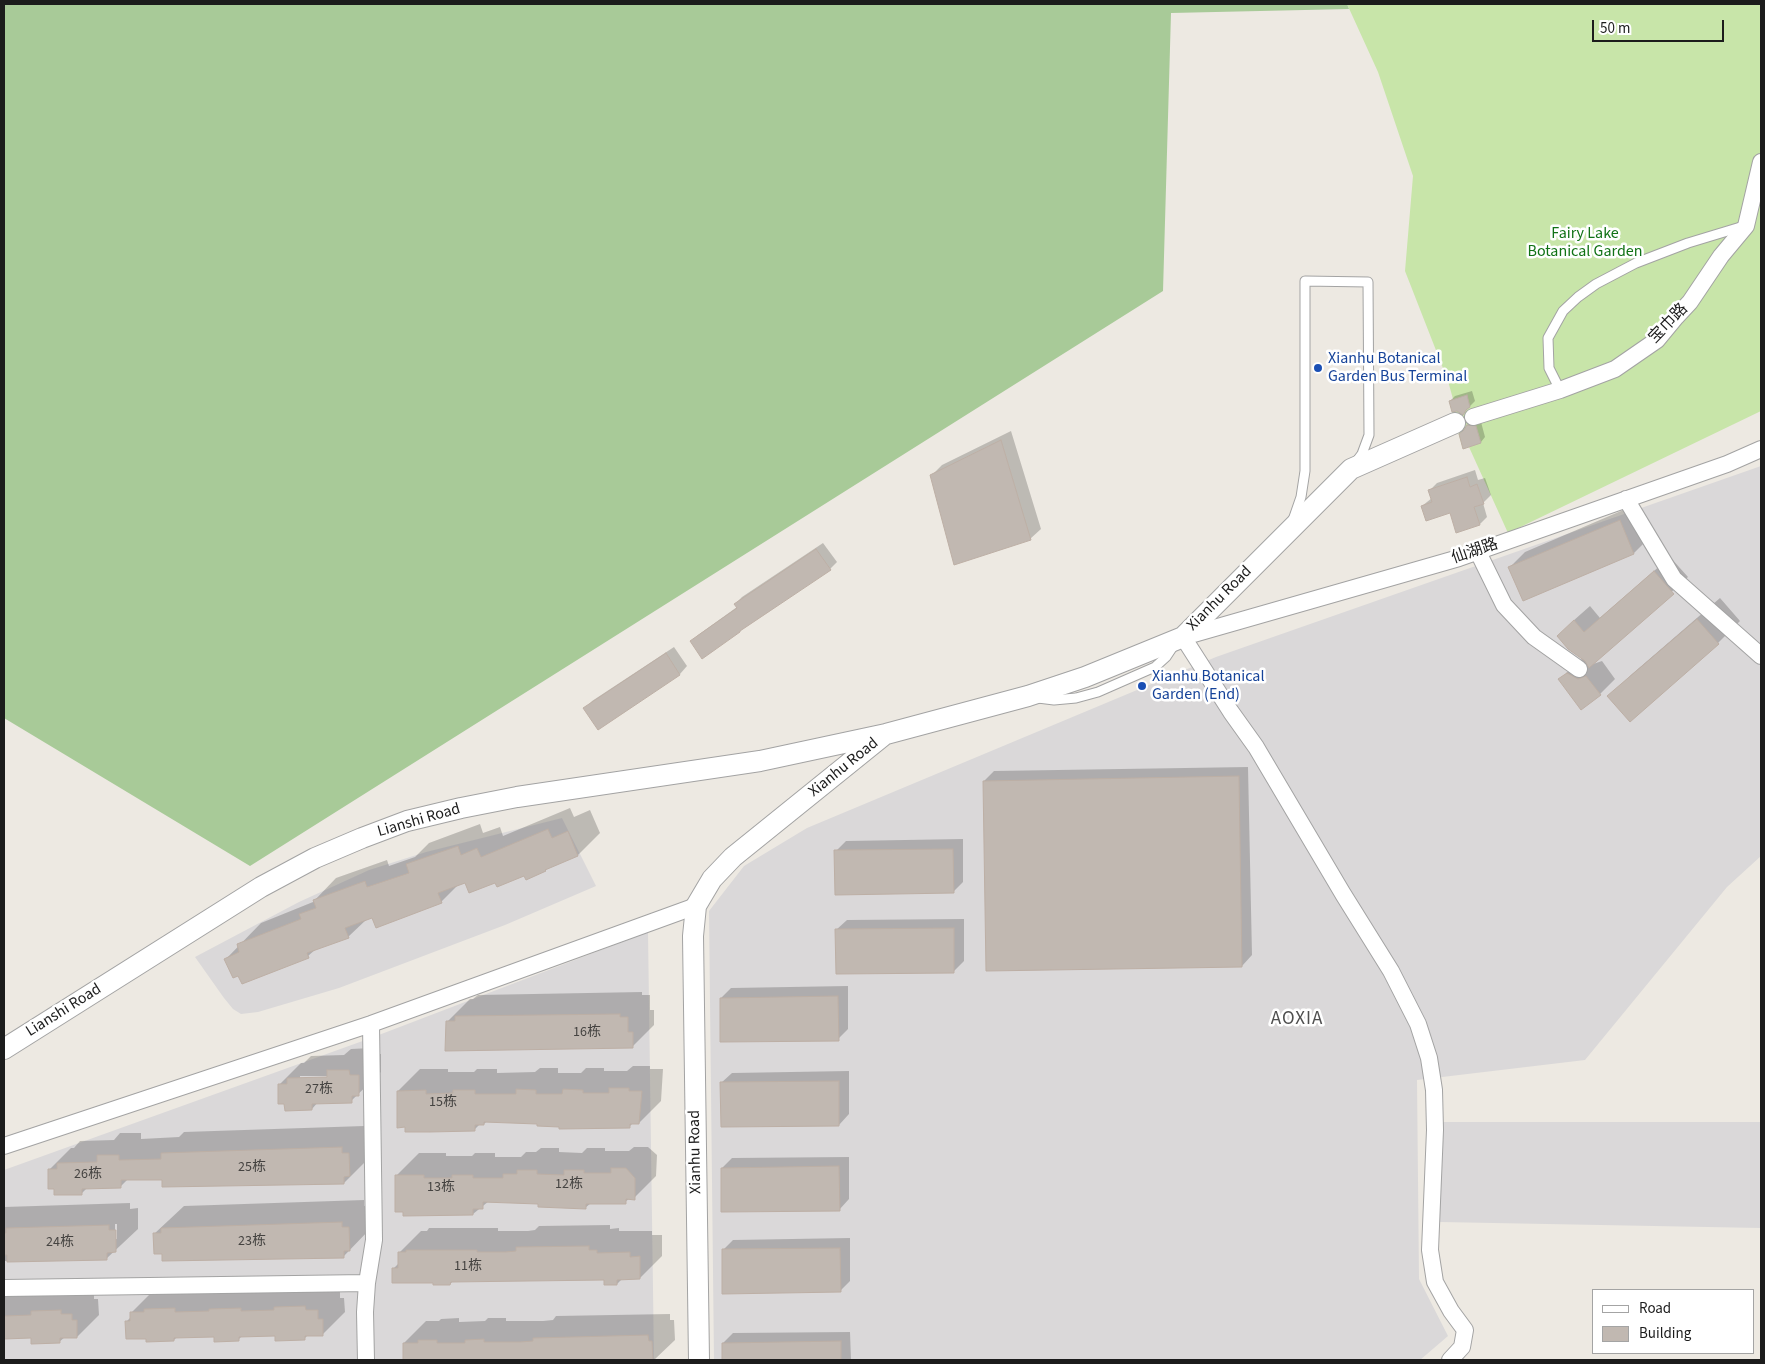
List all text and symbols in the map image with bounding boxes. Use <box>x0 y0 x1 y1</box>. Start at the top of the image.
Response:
scale bar <box>1595 10 1728 42</box>
text: 50 m <box>1600 18 1630 39</box>
park label: Fairy Lake Botanical Garden <box>1528 224 1642 262</box>
street label: 宝巾路 <box>1645 300 1693 348</box>
place label: Xianhu Botanical Garden Bus Terminal <box>1328 349 1467 387</box>
marker: Xianhu Botanical Garden Bus Terminal <box>1312 362 1324 374</box>
street label: 仙湖路 <box>1449 535 1501 569</box>
street label: Xianhu Road <box>1184 563 1256 635</box>
place label: Xianhu Botanical Garden (End) <box>1152 667 1264 705</box>
marker: Xianhu Botanical Garden (End) <box>1136 680 1148 692</box>
street label: Xianhu Road <box>805 734 883 802</box>
street label: Lianshi Road <box>375 800 463 842</box>
street label: Lianshi Road <box>23 980 105 1042</box>
district label: AOXIA <box>1270 1009 1324 1031</box>
house number: 16栋 <box>573 1025 601 1041</box>
house number: 27栋 <box>305 1082 333 1098</box>
house number: 15栋 <box>429 1095 457 1111</box>
street label: Xianhu Road <box>686 1110 706 1194</box>
house number: 25栋 <box>238 1160 266 1176</box>
house number: 26栋 <box>74 1167 102 1183</box>
house number: 12栋 <box>555 1177 583 1193</box>
house number: 13栋 <box>427 1180 455 1196</box>
house number: 23栋 <box>238 1234 266 1250</box>
house number: 24栋 <box>46 1235 74 1251</box>
house number: 11栋 <box>454 1259 482 1275</box>
legend <box>1592 1289 1755 1354</box>
text: Road <box>1639 1298 1671 1319</box>
text: Building <box>1639 1323 1691 1344</box>

